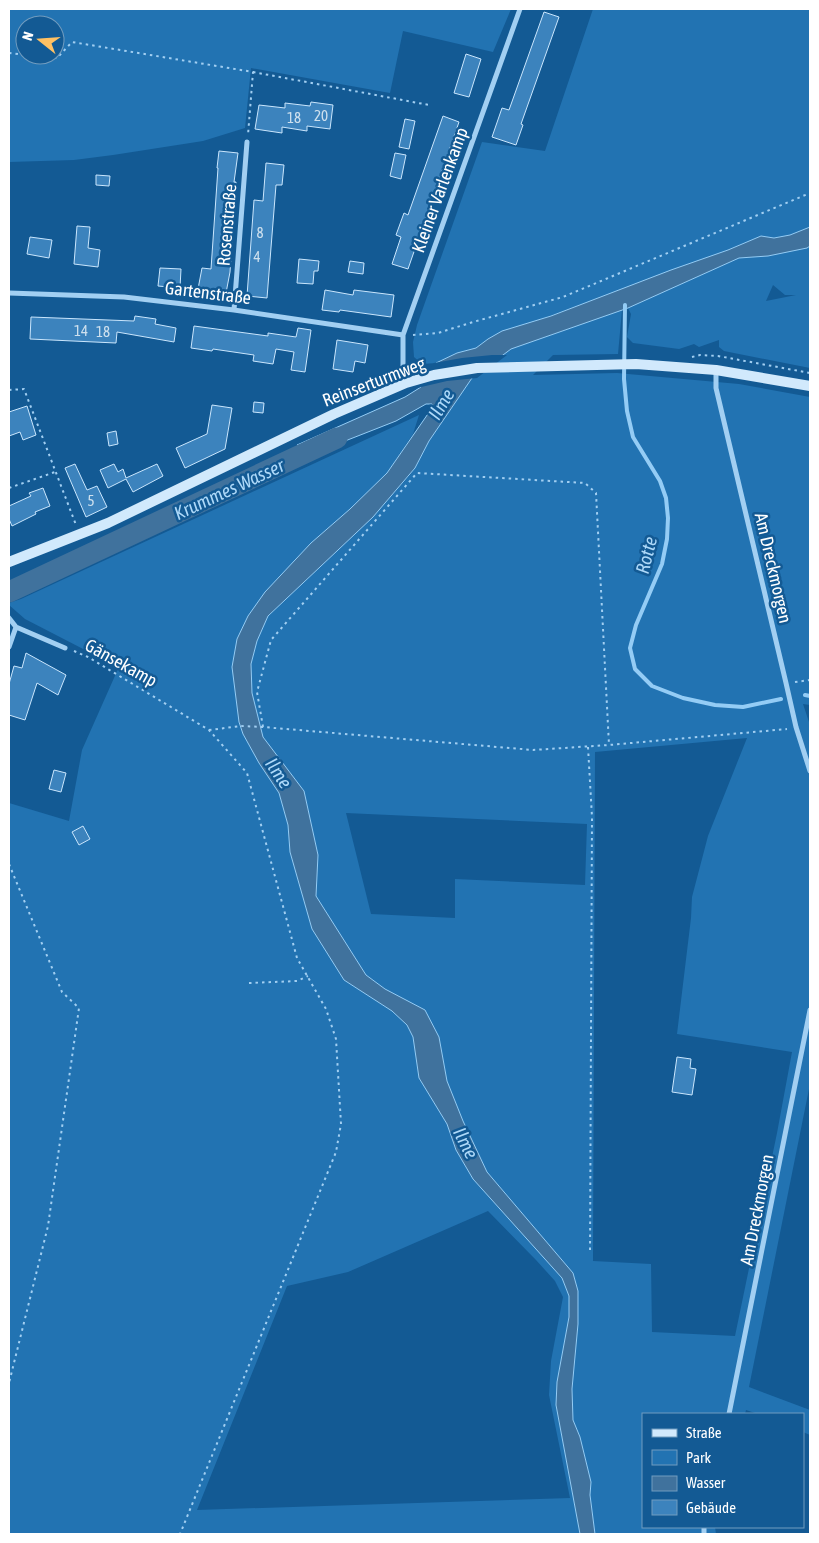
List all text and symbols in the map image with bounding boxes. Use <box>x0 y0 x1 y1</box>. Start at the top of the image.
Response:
north arrow <box>15 15 65 65</box>
text: N <box>19 30 36 42</box>
house number: 20 <box>314 107 328 124</box>
house number: 18 <box>287 109 301 126</box>
street label: Kleiner Varlenkamp <box>407 124 472 255</box>
street label: Rosenstraße <box>212 183 241 267</box>
house number: 8 <box>256 224 264 241</box>
house number: 4 <box>253 248 261 265</box>
street label: Gartenstraße <box>164 277 252 308</box>
house number: 14 <box>74 322 88 339</box>
house number: 18 <box>96 323 110 340</box>
street label: Reinserturmweg <box>319 352 428 411</box>
water label: Ilme <box>423 385 459 423</box>
water label: Krummes Wasser <box>170 453 289 524</box>
house number: 5 <box>87 492 95 509</box>
street label: Am Dreckmorgen <box>751 511 796 625</box>
water label: Rotte <box>631 534 661 576</box>
street label: Gänsekamp <box>82 634 161 691</box>
water label: Ilme <box>261 754 297 792</box>
water label: Ilme <box>449 1124 483 1162</box>
street label: Am Dreckmorgen <box>735 1153 778 1267</box>
legend <box>642 1413 804 1528</box>
text: Straße <box>686 1424 722 1441</box>
text: Park <box>686 1449 711 1466</box>
text: Wasser <box>686 1474 726 1491</box>
text: Gebäude <box>686 1499 736 1516</box>

